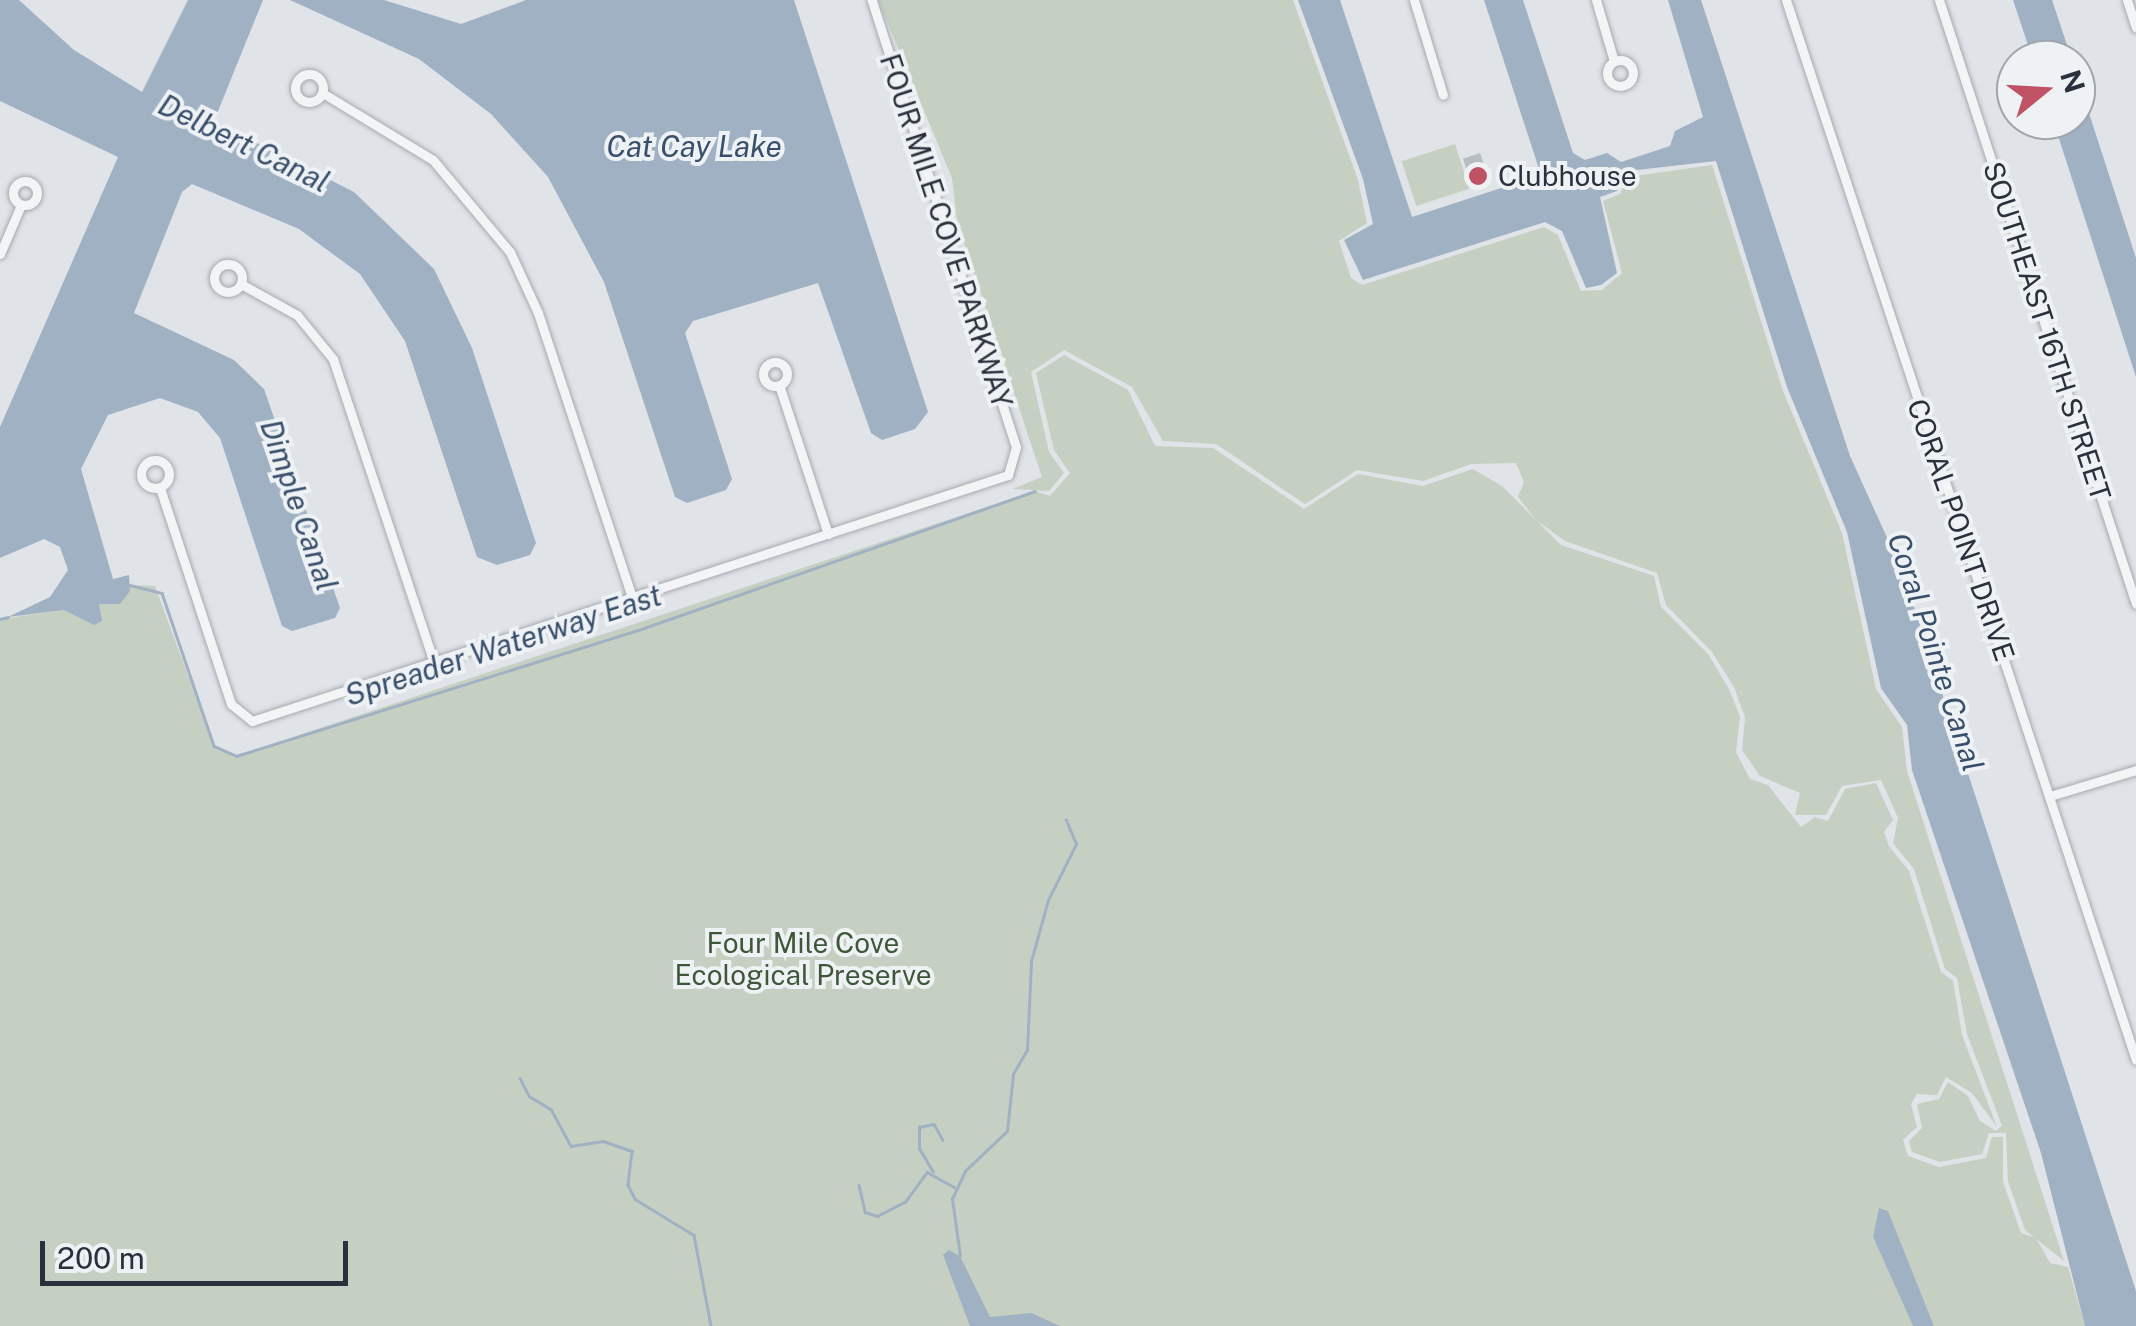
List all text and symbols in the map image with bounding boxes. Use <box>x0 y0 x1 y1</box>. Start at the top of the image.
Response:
north arrow <box>1996 40 2096 140</box>
street label: FOUR MILE COVE PARKWAY <box>873 50 1019 412</box>
text: N <box>2054 66 2092 97</box>
water label: Delbert Canal <box>153 86 335 200</box>
water label: Cat Cay Lake <box>606 128 782 164</box>
street label: SOUTHEAST 16TH STREET <box>1976 157 2118 505</box>
place label: Clubhouse <box>1498 159 1637 193</box>
marker: Clubhouse <box>1467 165 1489 187</box>
street label: CORAL POINT DRIVE <box>1900 394 2022 666</box>
water label: Dimple Canal <box>253 415 345 595</box>
water label: Coral Pointe Canal <box>1880 528 1992 776</box>
water label: Spreader Waterway East <box>340 577 666 713</box>
park label: Four Mile Cove Ecological Preserve <box>674 926 932 992</box>
scale bar <box>45 1221 352 1283</box>
text: 200 m <box>57 1240 145 1276</box>

